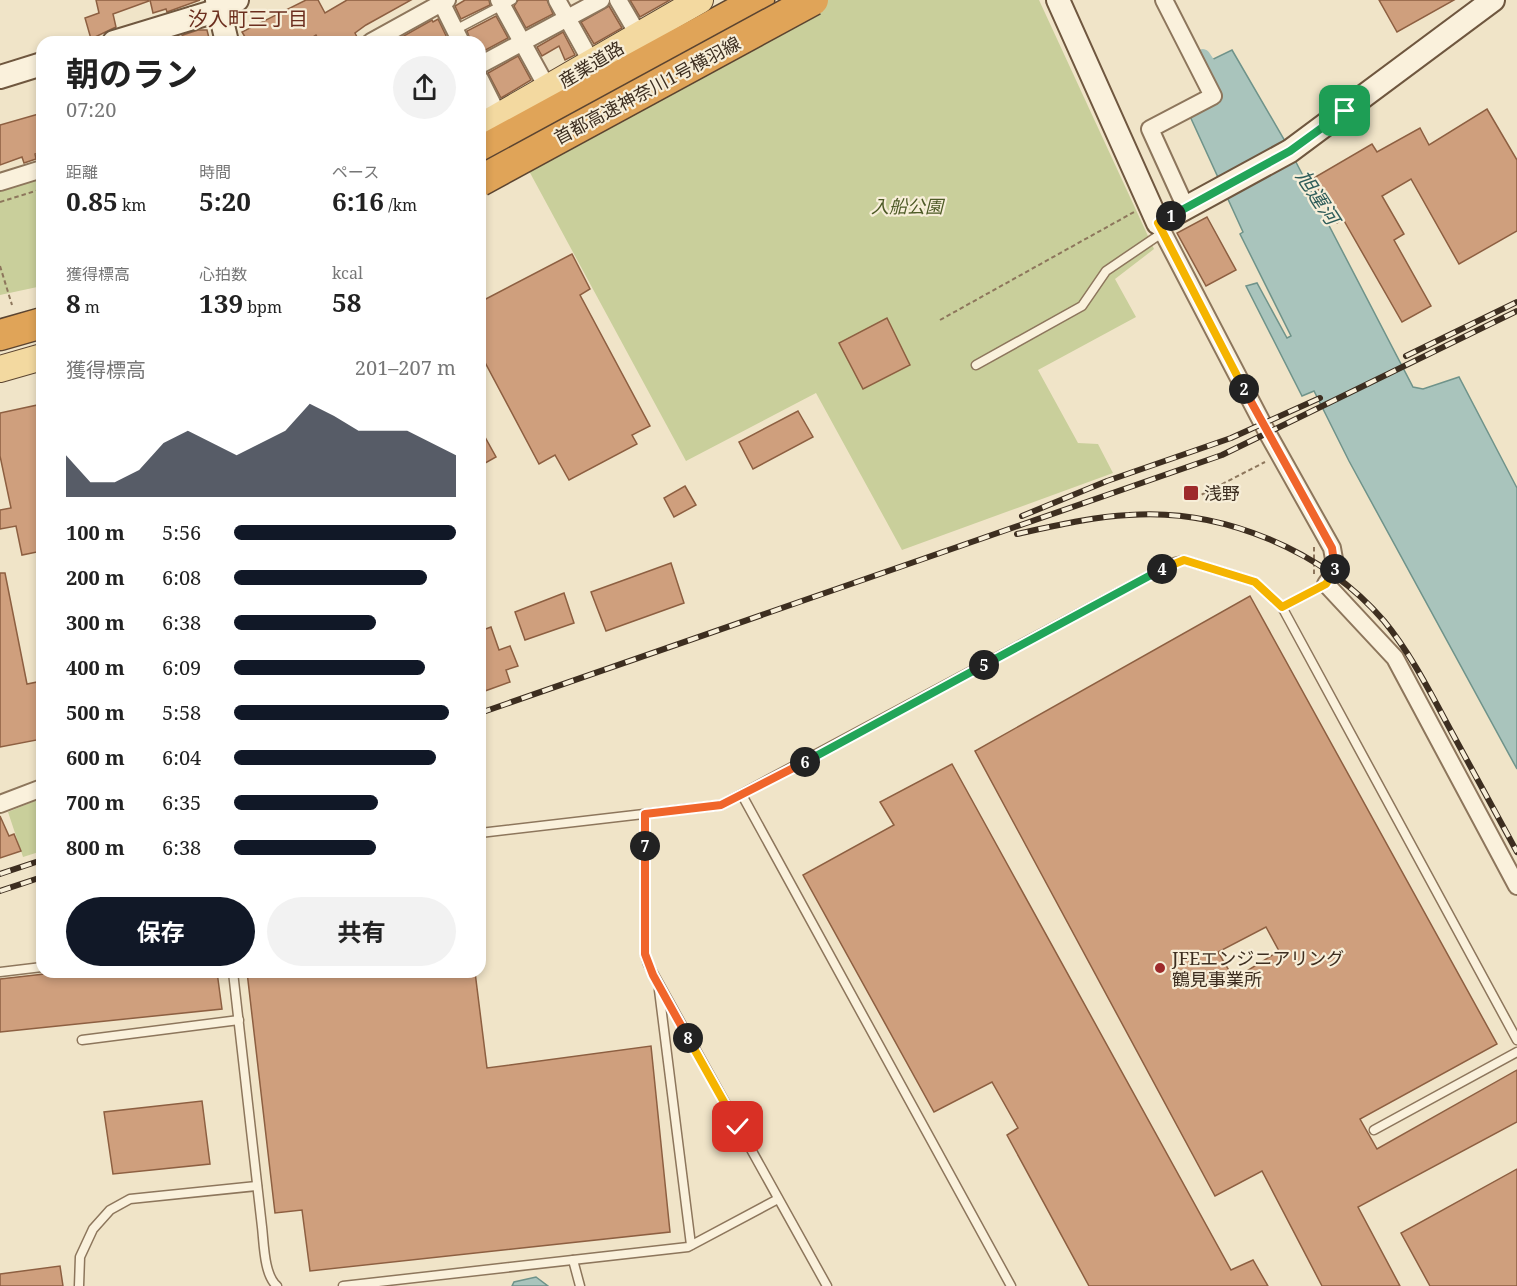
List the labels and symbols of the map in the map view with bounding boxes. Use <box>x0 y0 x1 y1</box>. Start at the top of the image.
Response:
district label: 汐入町三丁目 <box>188 5 308 32</box>
street label: 首都高速神奈川1号横羽線 <box>550 31 744 149</box>
street label: 産業道路 <box>554 35 628 93</box>
pin <box>1319 85 1370 136</box>
water label: 旭運河 <box>1290 164 1348 233</box>
park label: 入船公園 <box>871 194 946 218</box>
pin: 1 <box>1156 201 1186 231</box>
pin: 2 <box>1229 374 1259 404</box>
place label: 浅野 <box>1204 481 1240 505</box>
marker: 浅野 <box>1182 484 1200 502</box>
pin: 4 <box>1147 554 1177 584</box>
pin: 3 <box>1320 554 1350 584</box>
pin: 5 <box>969 650 999 680</box>
pin: 6 <box>790 747 820 777</box>
pin: 7 <box>630 831 660 861</box>
place label: JFEエンジニアリング 鶴見事業所 <box>1171 946 1344 991</box>
marker: JFEエンジニアリング 鶴見事業所 <box>1153 961 1167 975</box>
pin: 8 <box>673 1023 703 1053</box>
pin <box>712 1101 763 1152</box>

